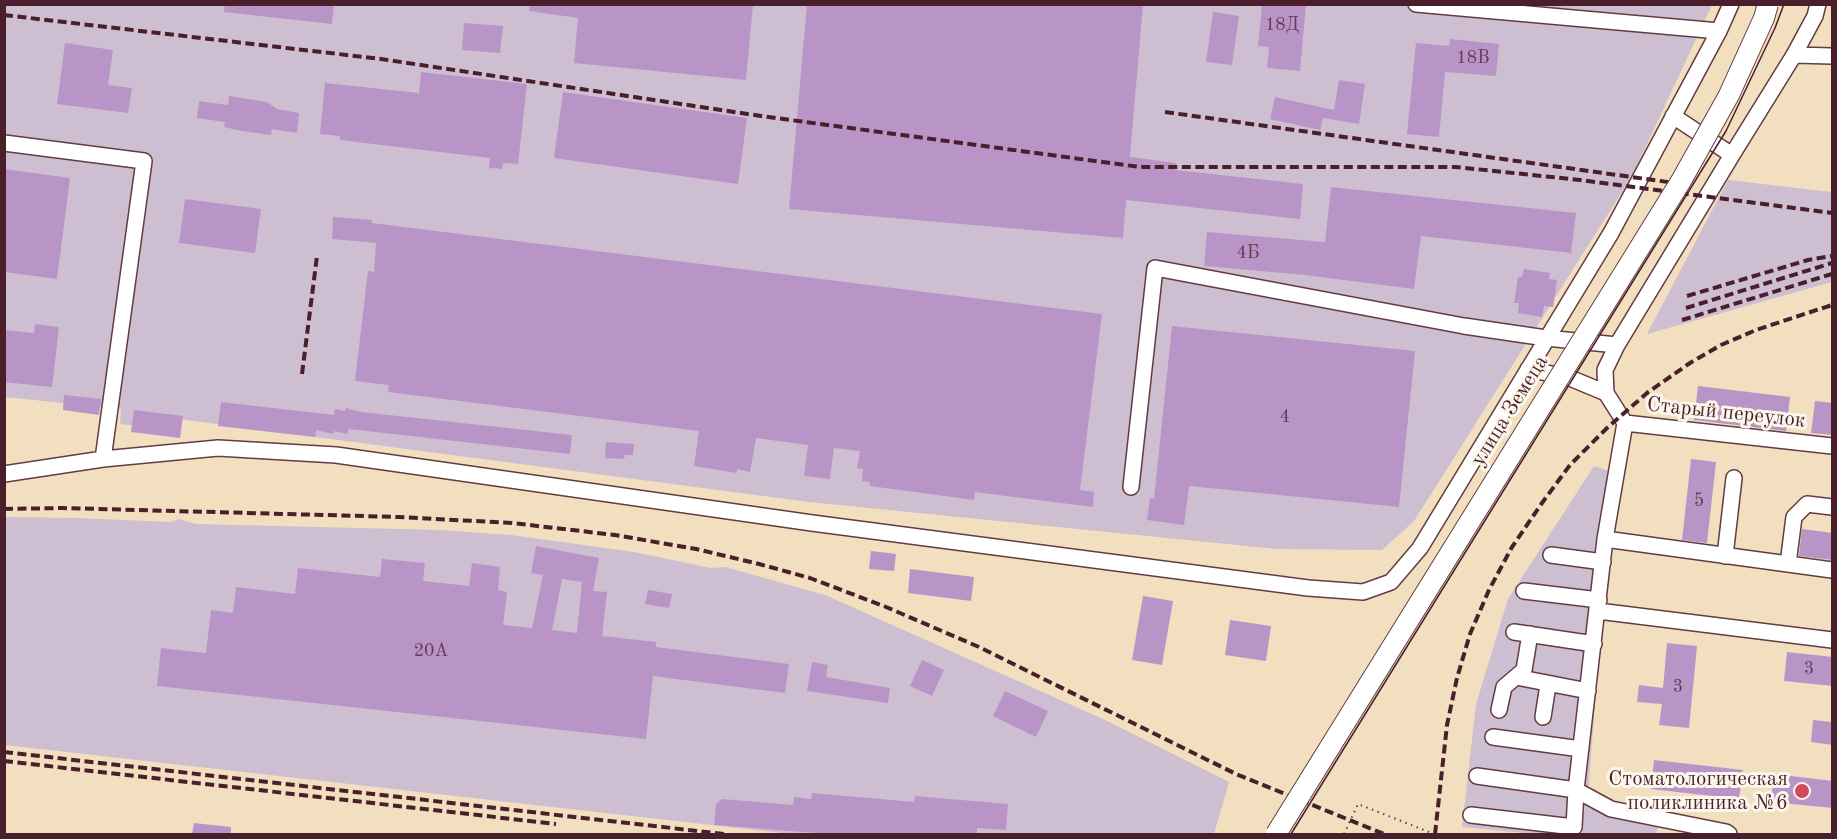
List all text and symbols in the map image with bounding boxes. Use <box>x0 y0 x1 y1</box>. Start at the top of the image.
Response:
house number: 18Д <box>1265 14 1299 36</box>
house number: 18В <box>1456 47 1490 69</box>
house number: 4Б <box>1236 242 1260 264</box>
street label: улица Земеца <box>1466 351 1554 471</box>
street label: Старый переулок <box>1645 392 1807 434</box>
house number: 4 <box>1280 406 1290 428</box>
house number: 5 <box>1694 490 1704 512</box>
house number: 20А <box>414 640 448 662</box>
house number: 3 <box>1804 658 1814 680</box>
house number: 3 <box>1673 676 1683 698</box>
place label: Стоматологическая поликлиника №6 <box>1608 766 1788 816</box>
marker: Стоматологическая поликлиника №6 <box>1793 782 1811 800</box>

